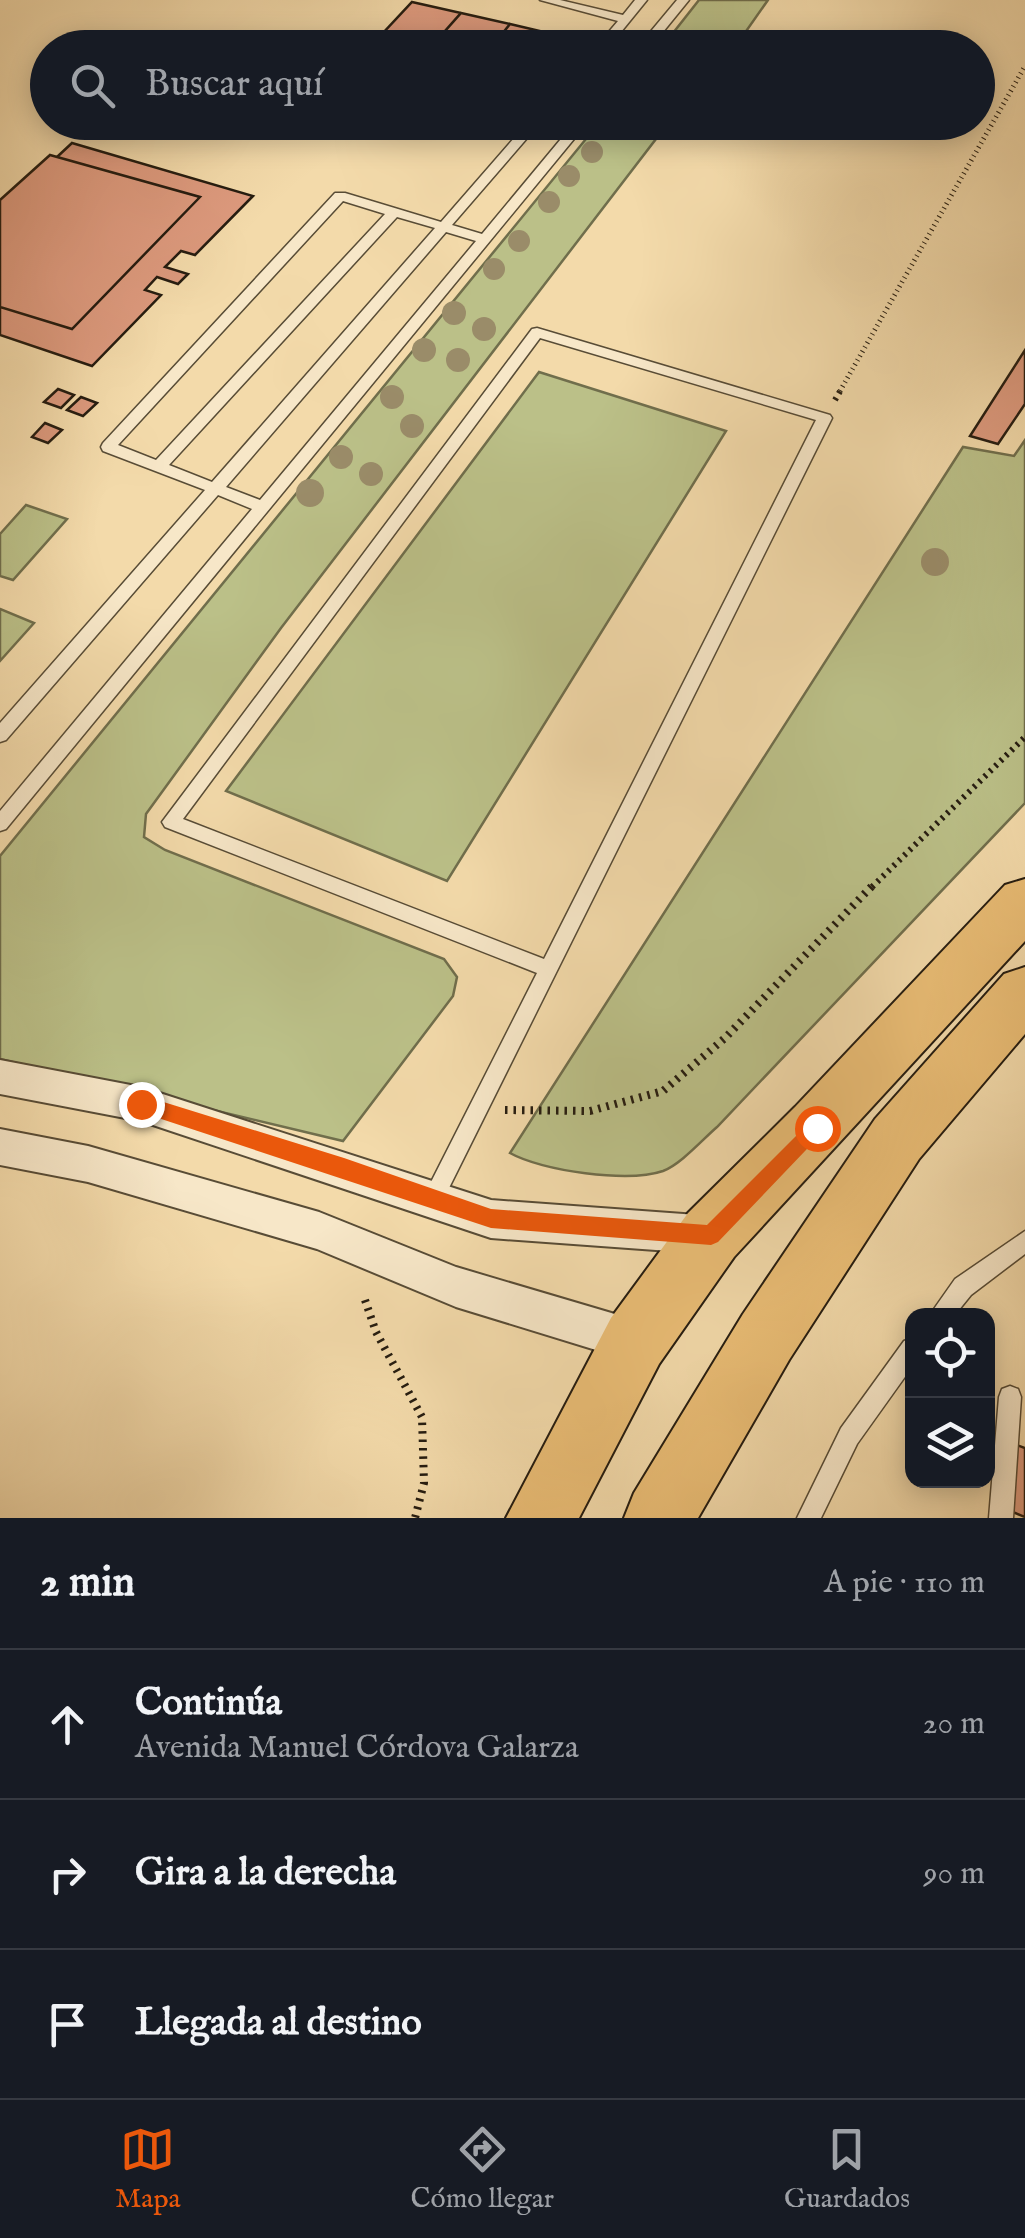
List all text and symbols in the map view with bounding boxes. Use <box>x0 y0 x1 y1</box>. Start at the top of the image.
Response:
search box <box>30 30 995 140</box>
icon: search <box>65 58 120 113</box>
text: Buscar aquí <box>145 61 323 109</box>
route end <box>119 1082 165 1128</box>
route start <box>795 1106 841 1152</box>
map controls <box>905 1308 995 1488</box>
button: locate <box>905 1308 995 1398</box>
button: layers <box>905 1398 995 1488</box>
text: 2 min <box>40 1557 135 1610</box>
text: A pie · 110 m <box>824 1563 985 1604</box>
text: Continúa <box>135 1680 282 1728</box>
icon: ahead <box>40 1697 95 1752</box>
text: 20 m <box>923 1704 985 1745</box>
text: Avenida Manuel Córdova Galarza <box>135 1728 579 1769</box>
icon: right <box>40 1847 95 1902</box>
text: Gira a la derecha <box>135 1850 396 1898</box>
text: 90 m <box>924 1854 985 1895</box>
icon: arrive <box>40 1997 95 2052</box>
text: Llegada al destino <box>135 2000 422 2048</box>
tab: Mapa <box>115 2122 181 2217</box>
tab: Cómo llegar <box>411 2122 554 2217</box>
tab: Guardados <box>784 2122 910 2217</box>

